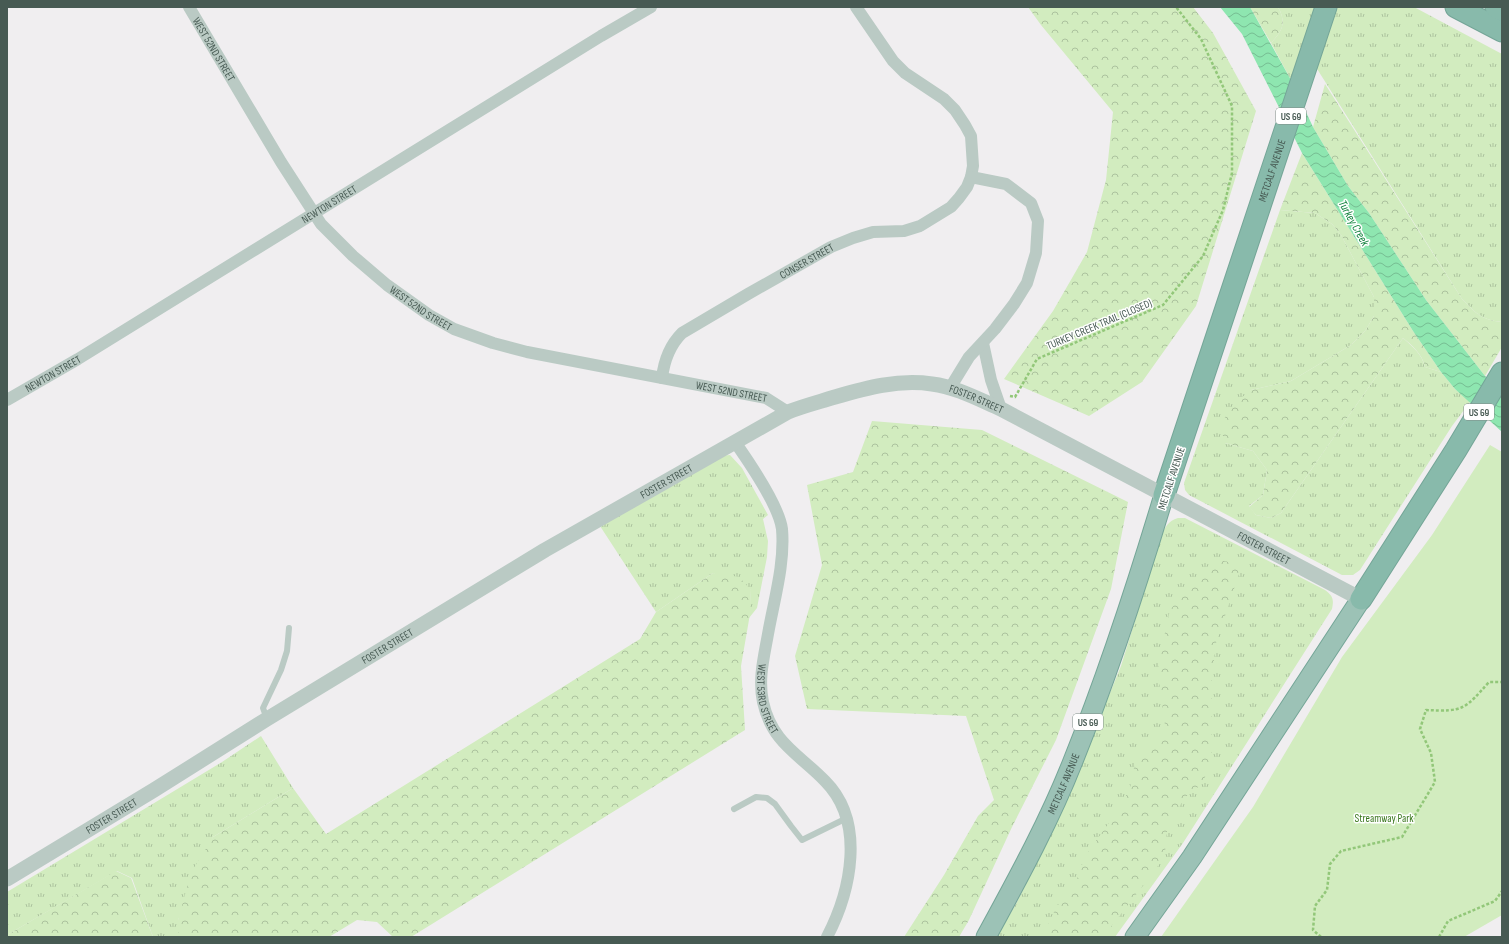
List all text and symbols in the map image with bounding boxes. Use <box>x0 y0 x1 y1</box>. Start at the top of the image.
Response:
street label: WEST 52ND STREET <box>190 15 238 84</box>
road number: US 69 <box>1276 108 1306 124</box>
street label: METCALF AVENUE <box>1256 138 1289 204</box>
street label: NEWTON STREET <box>299 182 360 226</box>
water label: Turkey Creek <box>1335 198 1373 249</box>
street label: CONSER STREET <box>777 241 837 282</box>
street label: WEST 52ND STREET <box>387 283 455 334</box>
street label: TURKEY CREEK TRAIL (CLOSED) <box>1045 296 1154 353</box>
street label: NEWTON STREET <box>23 352 84 395</box>
street label: WEST 52ND STREET <box>695 379 768 405</box>
street label: FOSTER STREET <box>948 382 1006 416</box>
road number: US 69 <box>1464 404 1494 420</box>
street label: METCALF AVENUE <box>1155 445 1188 511</box>
street label: FOSTER STREET <box>638 461 695 502</box>
street label: FOSTER STREET <box>1235 529 1293 568</box>
street label: FOSTER STREET <box>359 625 416 667</box>
street label: WEST 53RD STREET <box>754 663 781 737</box>
road number: US 69 <box>1073 714 1103 730</box>
street label: METCALF AVENUE <box>1045 751 1083 816</box>
street label: FOSTER STREET <box>84 795 140 837</box>
park label: Streamway Park <box>1354 812 1414 825</box>

